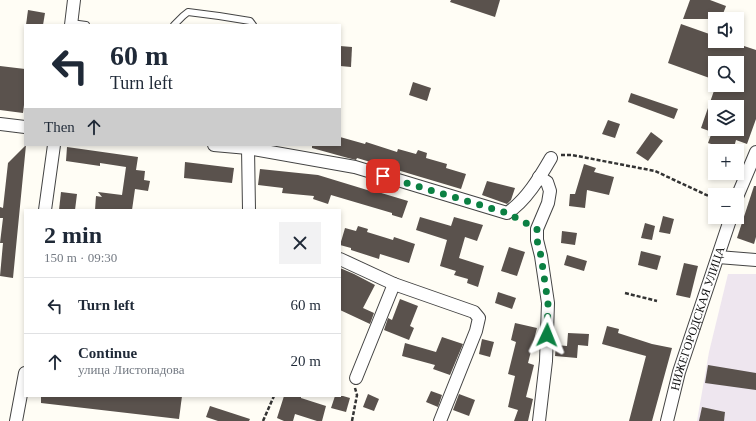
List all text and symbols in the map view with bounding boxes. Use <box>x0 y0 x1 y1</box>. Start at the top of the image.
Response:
map controls <box>708 12 744 224</box>
button: sound <box>708 12 744 48</box>
icon: left <box>44 40 96 92</box>
text: 60 m <box>110 40 168 71</box>
button: search <box>708 56 744 92</box>
text: Turn left <box>110 73 173 93</box>
button: layers <box>708 100 744 136</box>
icon: ahead <box>83 116 105 138</box>
text: Then <box>44 119 75 135</box>
button: + <box>708 144 744 180</box>
pin <box>366 159 400 193</box>
icon: arrive <box>372 165 394 187</box>
button: − <box>708 188 744 224</box>
text: 2 min <box>44 222 102 248</box>
button: close <box>279 222 321 264</box>
street label: НИЖЕГОРОДСКАЯ УЛИЦА <box>668 244 728 392</box>
text: 150 m · 09:30 <box>44 250 117 265</box>
icon: left <box>44 295 66 317</box>
text: Turn left <box>78 297 135 313</box>
text: 60 m <box>291 297 321 313</box>
position arrow <box>526 314 568 356</box>
text: Continue <box>78 345 137 361</box>
icon: ahead <box>44 351 66 373</box>
text: 20 m <box>291 353 321 369</box>
text: улица Листопадова <box>78 362 184 377</box>

